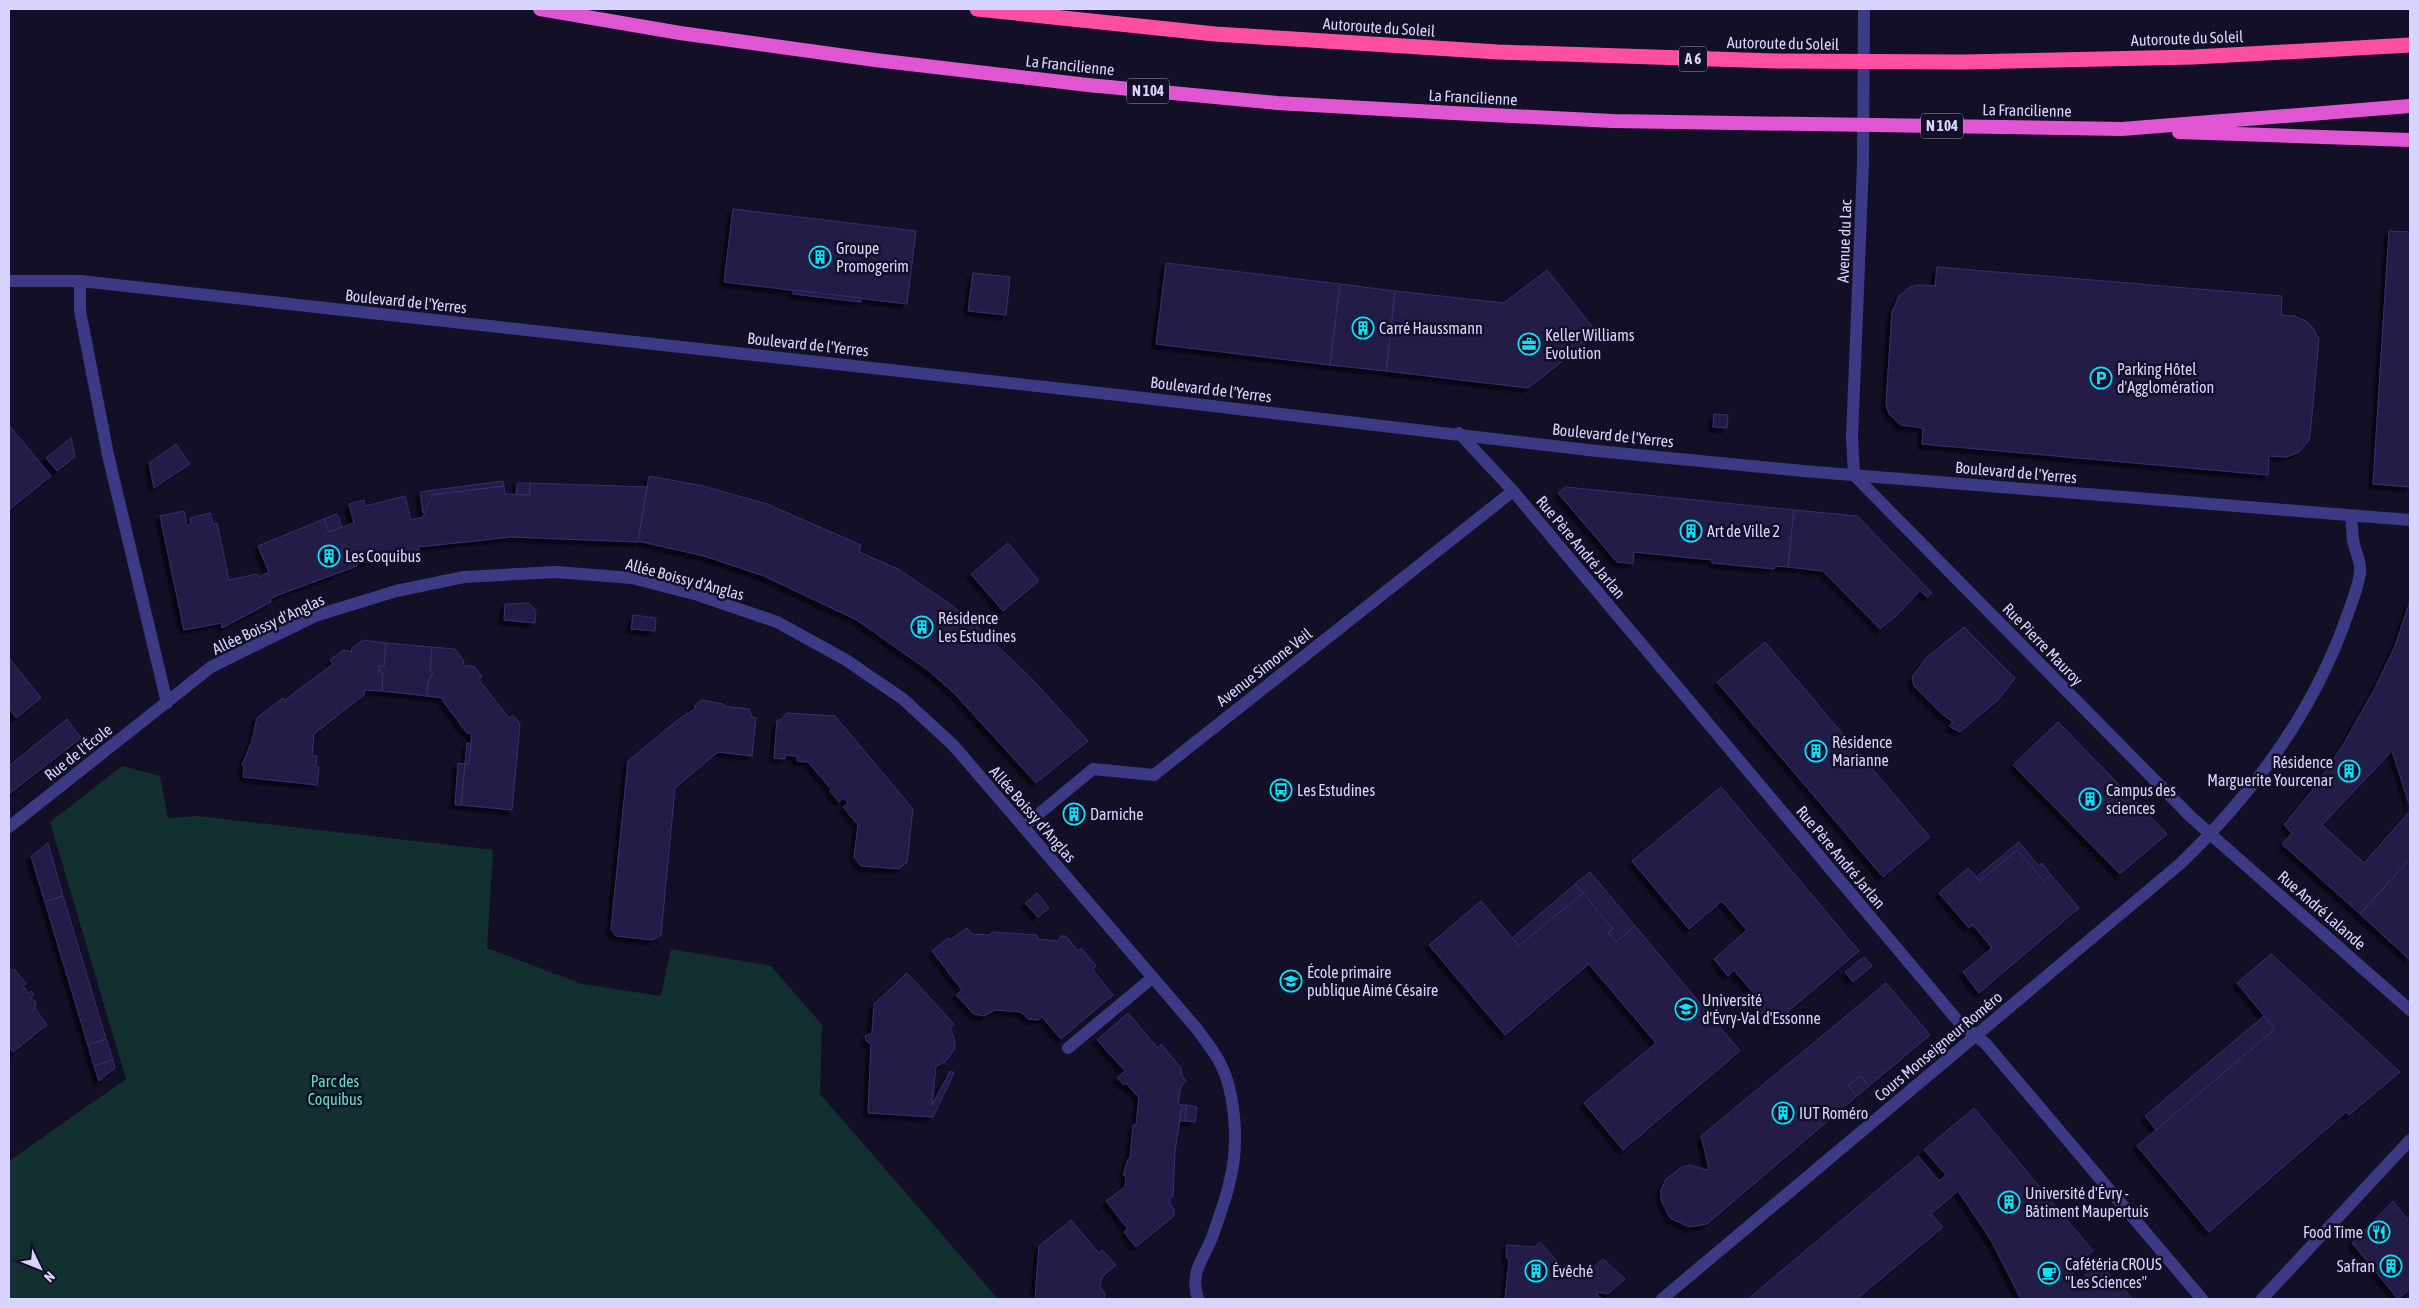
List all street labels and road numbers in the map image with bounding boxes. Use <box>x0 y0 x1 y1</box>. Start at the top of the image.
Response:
street label: Autoroute du Soleil <box>1322 14 1436 40</box>
street label: Autoroute du Soleil <box>2131 27 2244 49</box>
street label: Autoroute du Soleil <box>1727 33 1840 53</box>
road number: A 6 <box>1679 46 1707 72</box>
street label: La Francilienne <box>1025 51 1115 79</box>
road number: N 104 <box>1127 78 1169 104</box>
street label: La Francilienne <box>1428 86 1518 108</box>
street label: La Francilienne <box>1982 100 2072 120</box>
road number: N 104 <box>1921 114 1963 138</box>
street label: Avenue du Lac <box>1834 199 1854 283</box>
street label: Boulevard de l'Yerres <box>344 286 468 316</box>
street label: Boulevard de l'Yerres <box>746 329 870 359</box>
street label: Boulevard de l'Yerres <box>1149 373 1273 405</box>
street label: Boulevard de l'Yerres <box>1551 420 1675 450</box>
street label: Boulevard de l'Yerres <box>1954 458 2078 486</box>
street label: Rue Père André Jarlan <box>1533 492 1629 602</box>
street label: Allée Boissy d'Anglas <box>624 555 746 604</box>
street label: Allée Boissy d'Anglas <box>209 590 328 659</box>
street label: Rue Pierre Mauroy <box>1999 599 2087 690</box>
street label: Avenue Simone Veil <box>1213 624 1316 710</box>
street label: Rue de l'École <box>41 720 115 784</box>
street label: Allée Boissy d'Anglas <box>986 762 1080 867</box>
street label: Rue Père André Jarlan <box>1793 802 1889 912</box>
street label: Rue André Lalande <box>2274 867 2370 953</box>
street label: Cours Monseigneur Roméro <box>1871 987 2006 1105</box>

